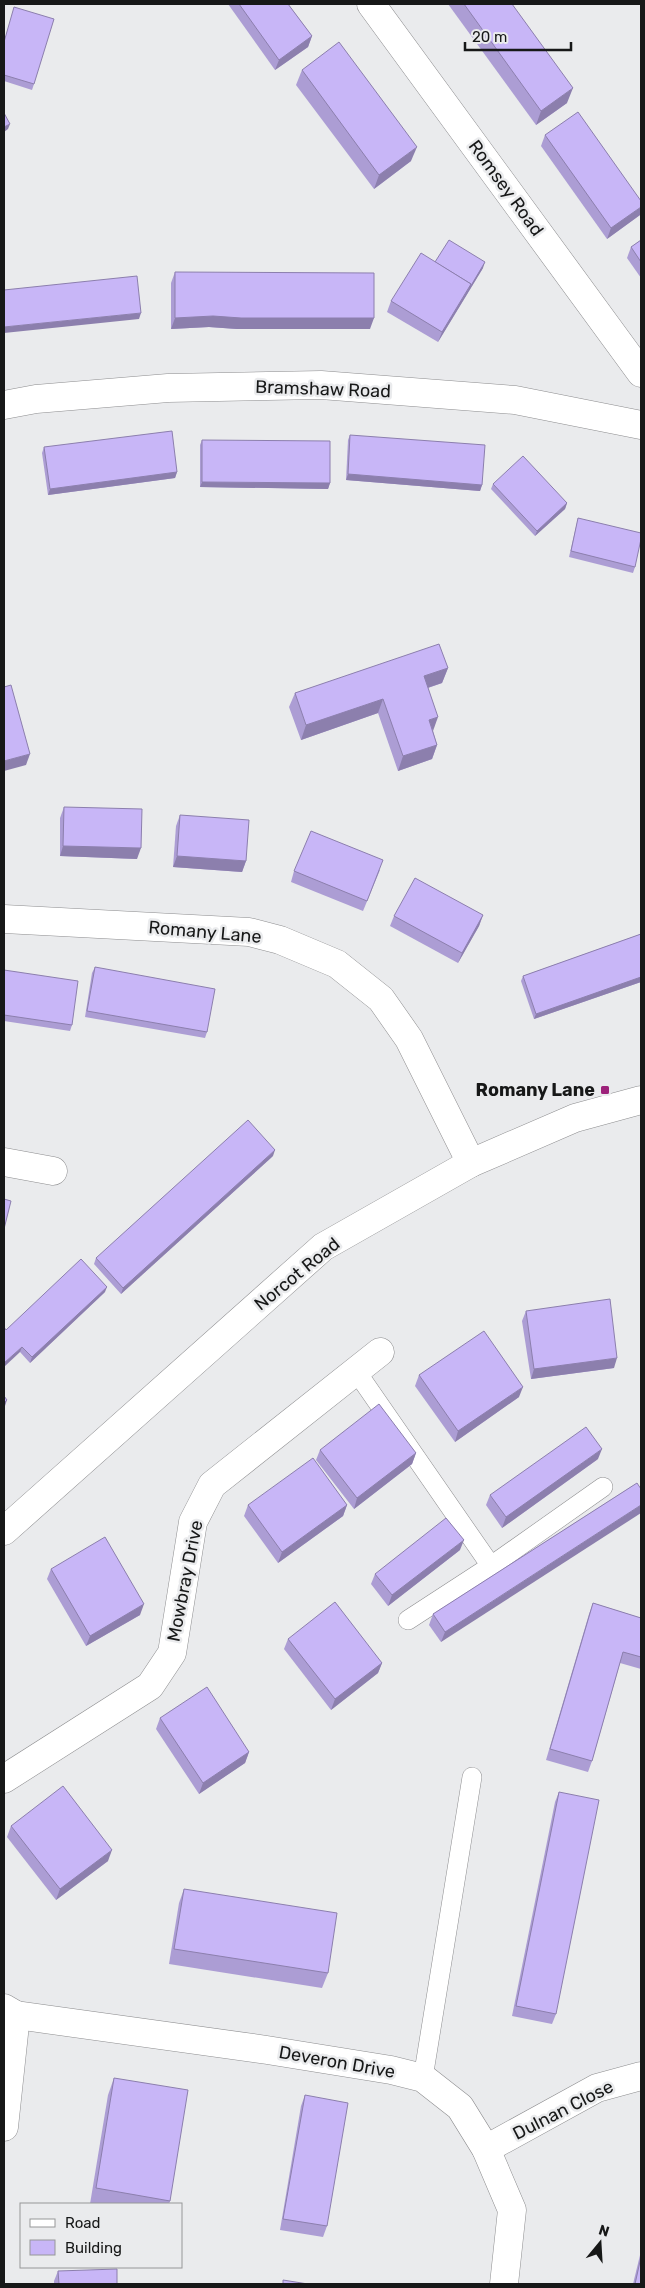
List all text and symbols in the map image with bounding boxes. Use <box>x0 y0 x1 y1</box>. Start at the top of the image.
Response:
scale bar <box>465 20 571 52</box>
text: 20 m <box>472 28 507 46</box>
street label: Romsey Road <box>464 136 548 240</box>
street label: Bramshaw Road <box>255 376 391 402</box>
street label: Romany Lane <box>148 916 262 948</box>
place label: Romany Lane <box>476 1079 595 1101</box>
marker: Romany Lane <box>599 1084 611 1096</box>
street label: Norcot Road <box>250 1233 344 1315</box>
street label: Mowbray Drive <box>162 1518 208 1644</box>
street label: Deveron Drive <box>277 2041 397 2083</box>
street label: Dulnan Close <box>509 2075 617 2145</box>
legend <box>20 2203 182 2268</box>
text: Road <box>65 2214 101 2232</box>
north arrow <box>575 2218 625 2268</box>
text: N <box>596 2221 611 2241</box>
text: Building <box>65 2239 122 2257</box>

